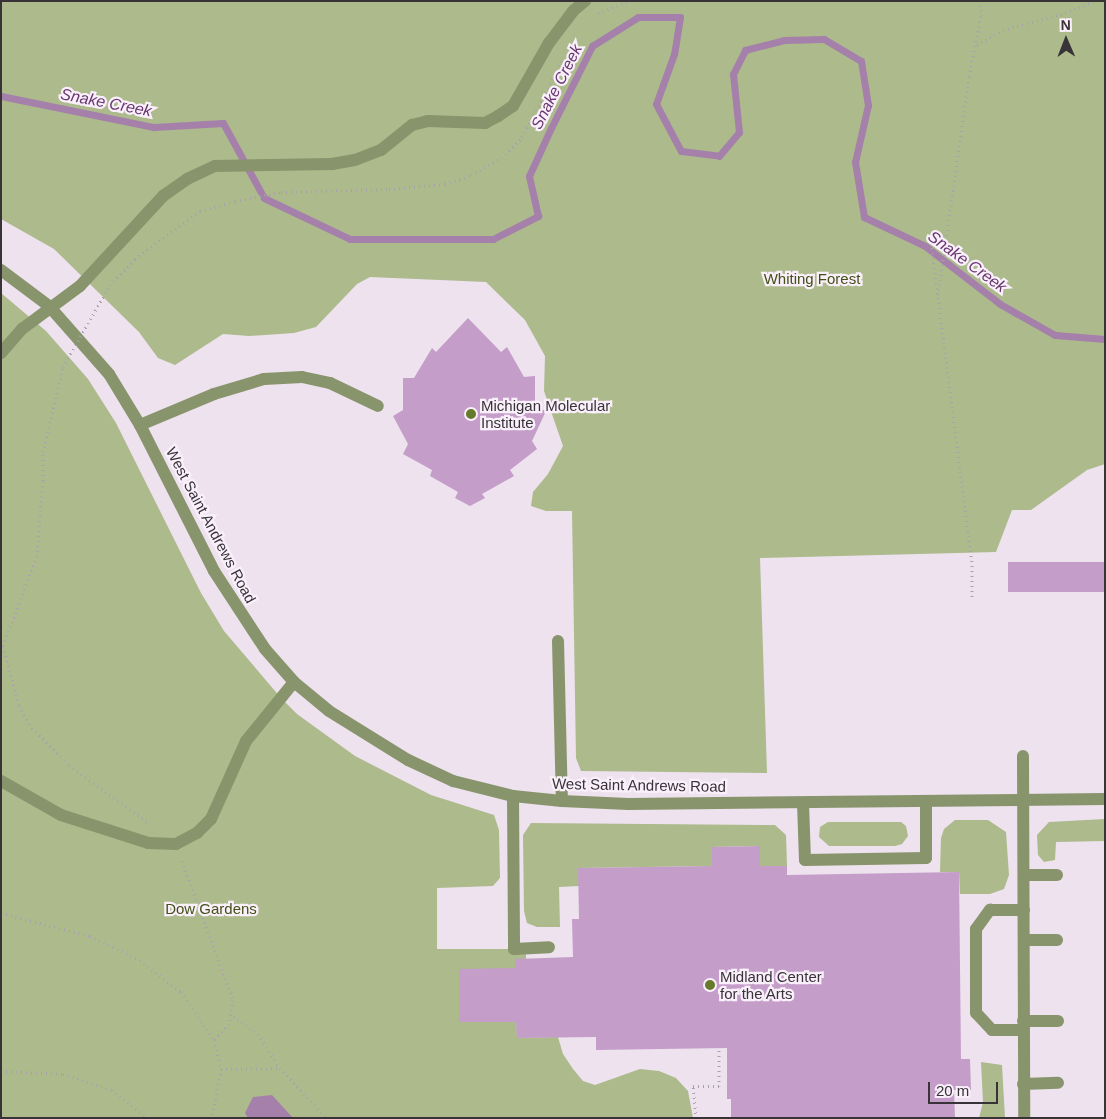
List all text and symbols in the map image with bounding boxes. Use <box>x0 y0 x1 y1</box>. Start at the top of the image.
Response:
north arrow <box>1041 15 1091 65</box>
text: N <box>1061 17 1071 33</box>
water label: Snake Creek <box>527 41 587 133</box>
water label: Snake Creek <box>59 85 153 121</box>
water label: Snake Creek <box>924 227 1010 297</box>
park label: Whiting Forest <box>764 270 860 288</box>
place label: Michigan Molecular Institute <box>481 396 610 431</box>
marker: Michigan Molecular Institute <box>465 408 477 420</box>
street label: West Saint Andrews Road <box>162 444 260 606</box>
street label: West Saint Andrews Road <box>551 774 727 796</box>
park label: Dow Gardens <box>165 900 257 918</box>
place label: Midland Center for the Arts <box>720 967 822 1002</box>
marker: Midland Center for the Arts <box>704 979 716 991</box>
scale bar <box>931 1072 1001 1104</box>
text: 20 m <box>936 1082 969 1099</box>

